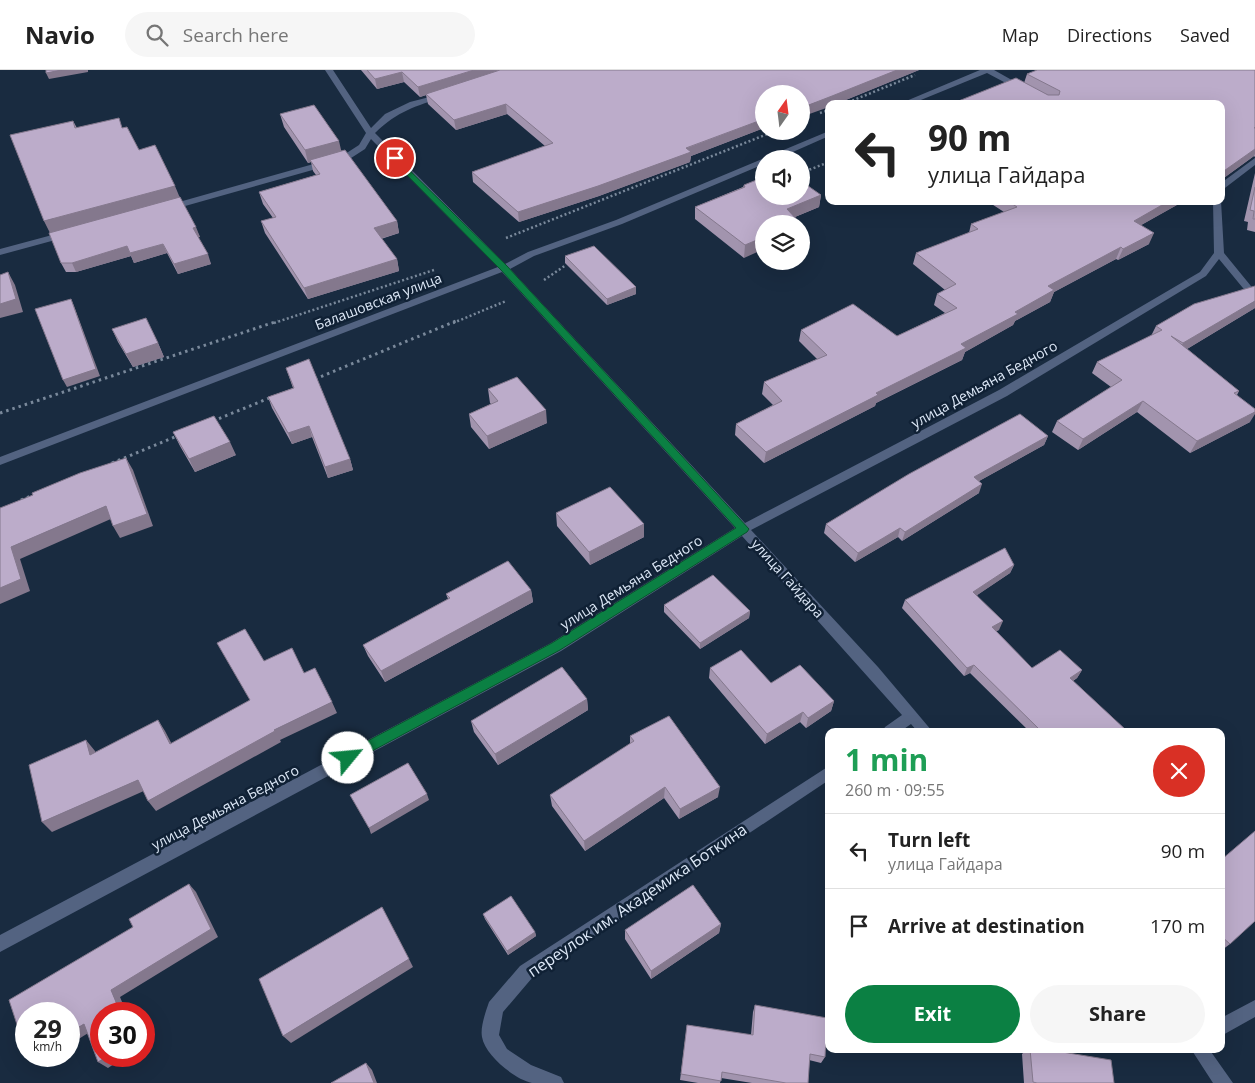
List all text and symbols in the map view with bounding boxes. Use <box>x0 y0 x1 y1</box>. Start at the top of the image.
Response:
search box <box>125 12 475 57</box>
text: Navio <box>25 18 95 51</box>
icon: search <box>143 21 171 49</box>
text: Search here <box>183 22 289 48</box>
text: Map <box>1002 23 1039 47</box>
text: Directions <box>1067 23 1152 47</box>
text: Saved <box>1180 23 1230 47</box>
north arrow <box>755 85 810 140</box>
map controls <box>755 85 810 270</box>
text: 90 m <box>928 114 1011 161</box>
icon: left <box>845 120 910 185</box>
pin <box>374 137 416 179</box>
icon: arrive <box>381 144 409 172</box>
button: sound <box>755 150 810 205</box>
text: улица Гайдара <box>928 159 1086 189</box>
button: layers <box>755 215 810 270</box>
street label: Балашовская улица <box>312 268 444 334</box>
street label: улица Демьяна Бедного <box>908 336 1060 432</box>
street label: улица Демьяна Бедного <box>556 530 706 634</box>
street label: улица Гайдара <box>747 534 829 622</box>
position arrow <box>321 731 373 783</box>
text: 1 min <box>845 739 928 780</box>
button: close <box>1153 745 1205 797</box>
street label: улица Демьяна Бедного <box>148 760 302 854</box>
text: 260 m · 09:55 <box>845 779 945 801</box>
street label: переулок им. Академика Боткина <box>523 818 751 982</box>
text: Turn left <box>888 827 970 853</box>
icon: left <box>845 837 873 865</box>
text: 90 m <box>1161 838 1205 864</box>
text: улица Гайдара <box>888 853 1003 875</box>
icon: arrive <box>845 912 873 940</box>
text: Arrive at destination <box>888 913 1085 939</box>
text: 170 m <box>1150 913 1205 939</box>
button: Exit <box>845 985 1020 1043</box>
button: Share <box>1030 985 1205 1043</box>
speed limit sign: 30 <box>90 1002 155 1067</box>
text: 29 <box>33 1011 62 1045</box>
text: km/h <box>33 1038 62 1055</box>

